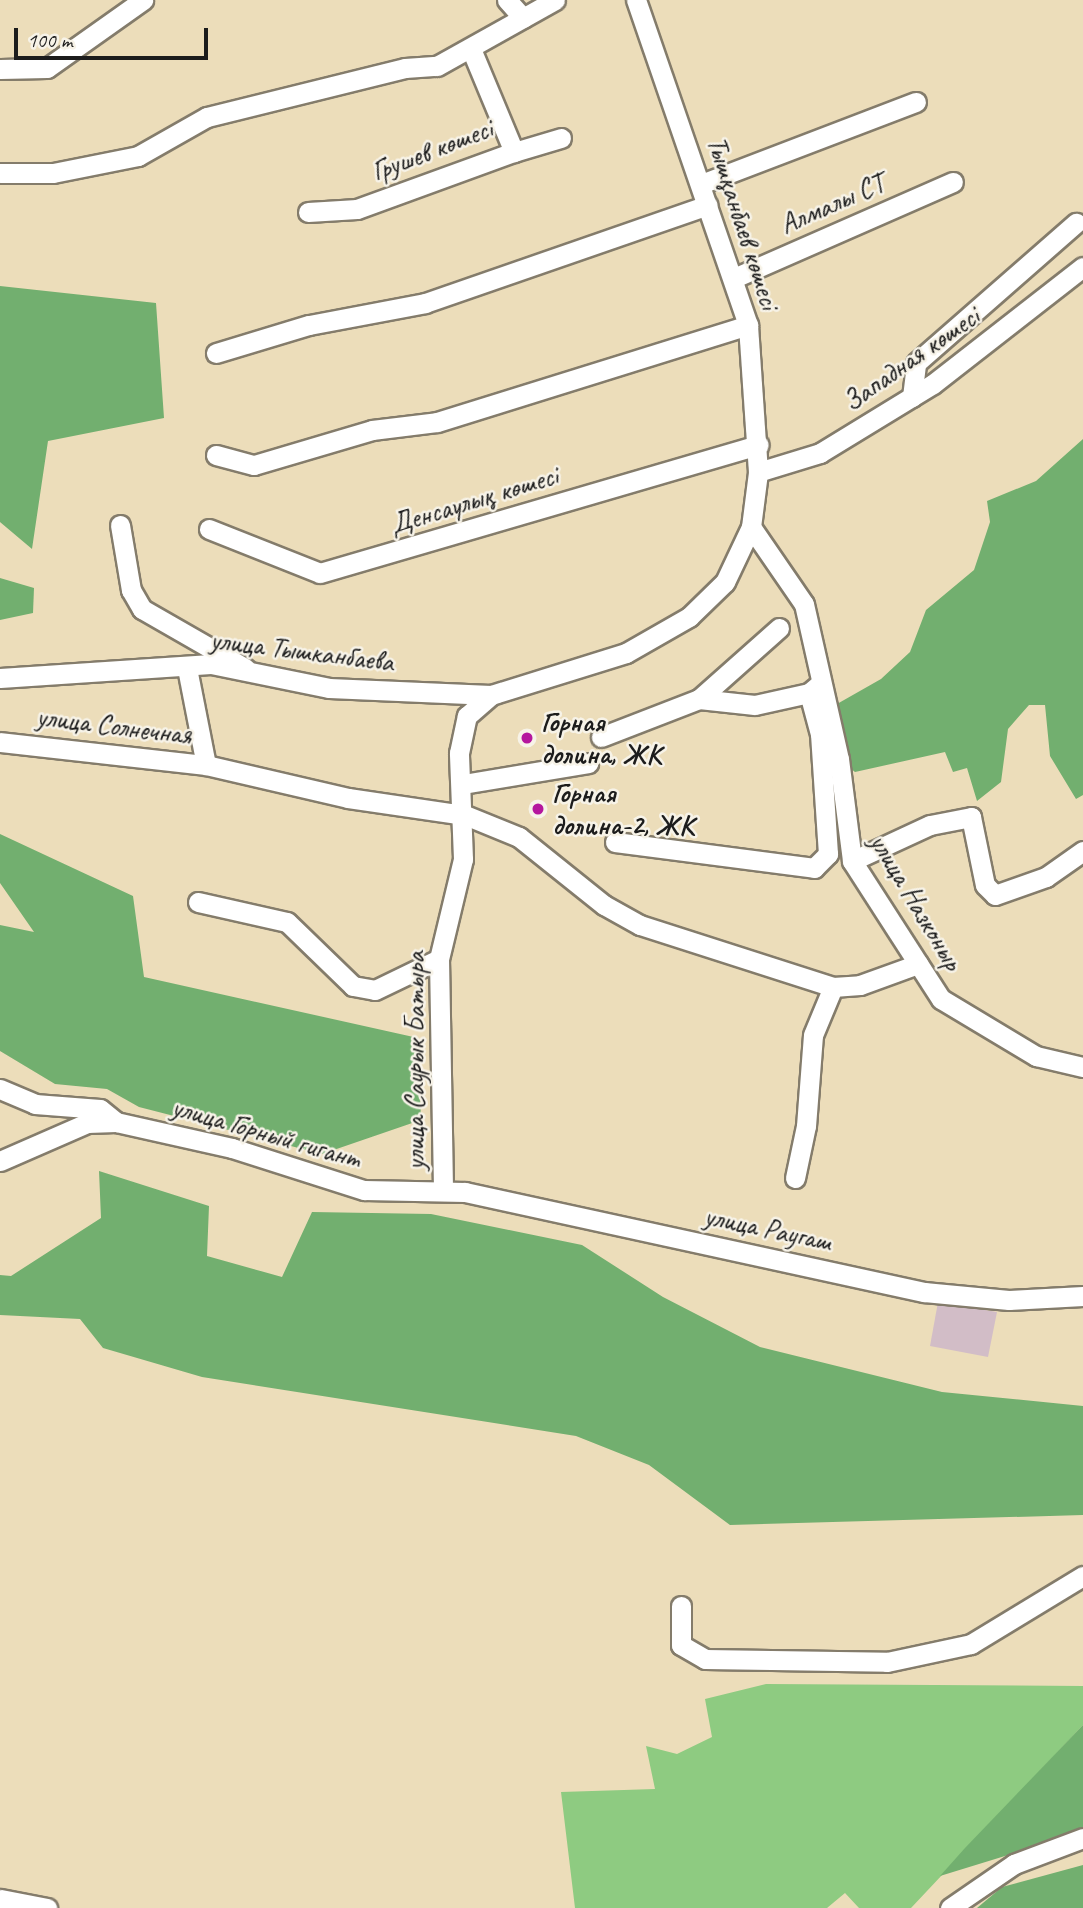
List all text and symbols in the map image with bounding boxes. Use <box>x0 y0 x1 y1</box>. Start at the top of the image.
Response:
scale bar <box>18 14 212 58</box>
text: 100 m <box>27 27 72 53</box>
street label: Грушев көшесі <box>367 112 497 188</box>
street label: Тышқанбаев көшесі <box>699 132 787 314</box>
street label: Алмалы СТ <box>775 166 889 242</box>
street label: Западная көшесі <box>836 300 986 418</box>
street label: Денсаулық көшесі <box>386 458 562 542</box>
street label: улица Тышканбаева <box>208 623 396 679</box>
street label: улица Солнечная <box>35 700 193 752</box>
place label: Горная долина, ЖК <box>541 705 661 771</box>
marker: Горная долина, ЖК <box>519 730 535 746</box>
place label: Горная долина-2, ЖК <box>552 776 694 842</box>
marker: Горная долина-2, ЖК <box>530 801 546 817</box>
street label: улица Назконыр <box>862 828 970 976</box>
street label: улица Саурык Батыра <box>398 954 432 1168</box>
street label: улица Горный гигант <box>168 1090 364 1176</box>
street label: улица Раугаш <box>702 1199 834 1259</box>

